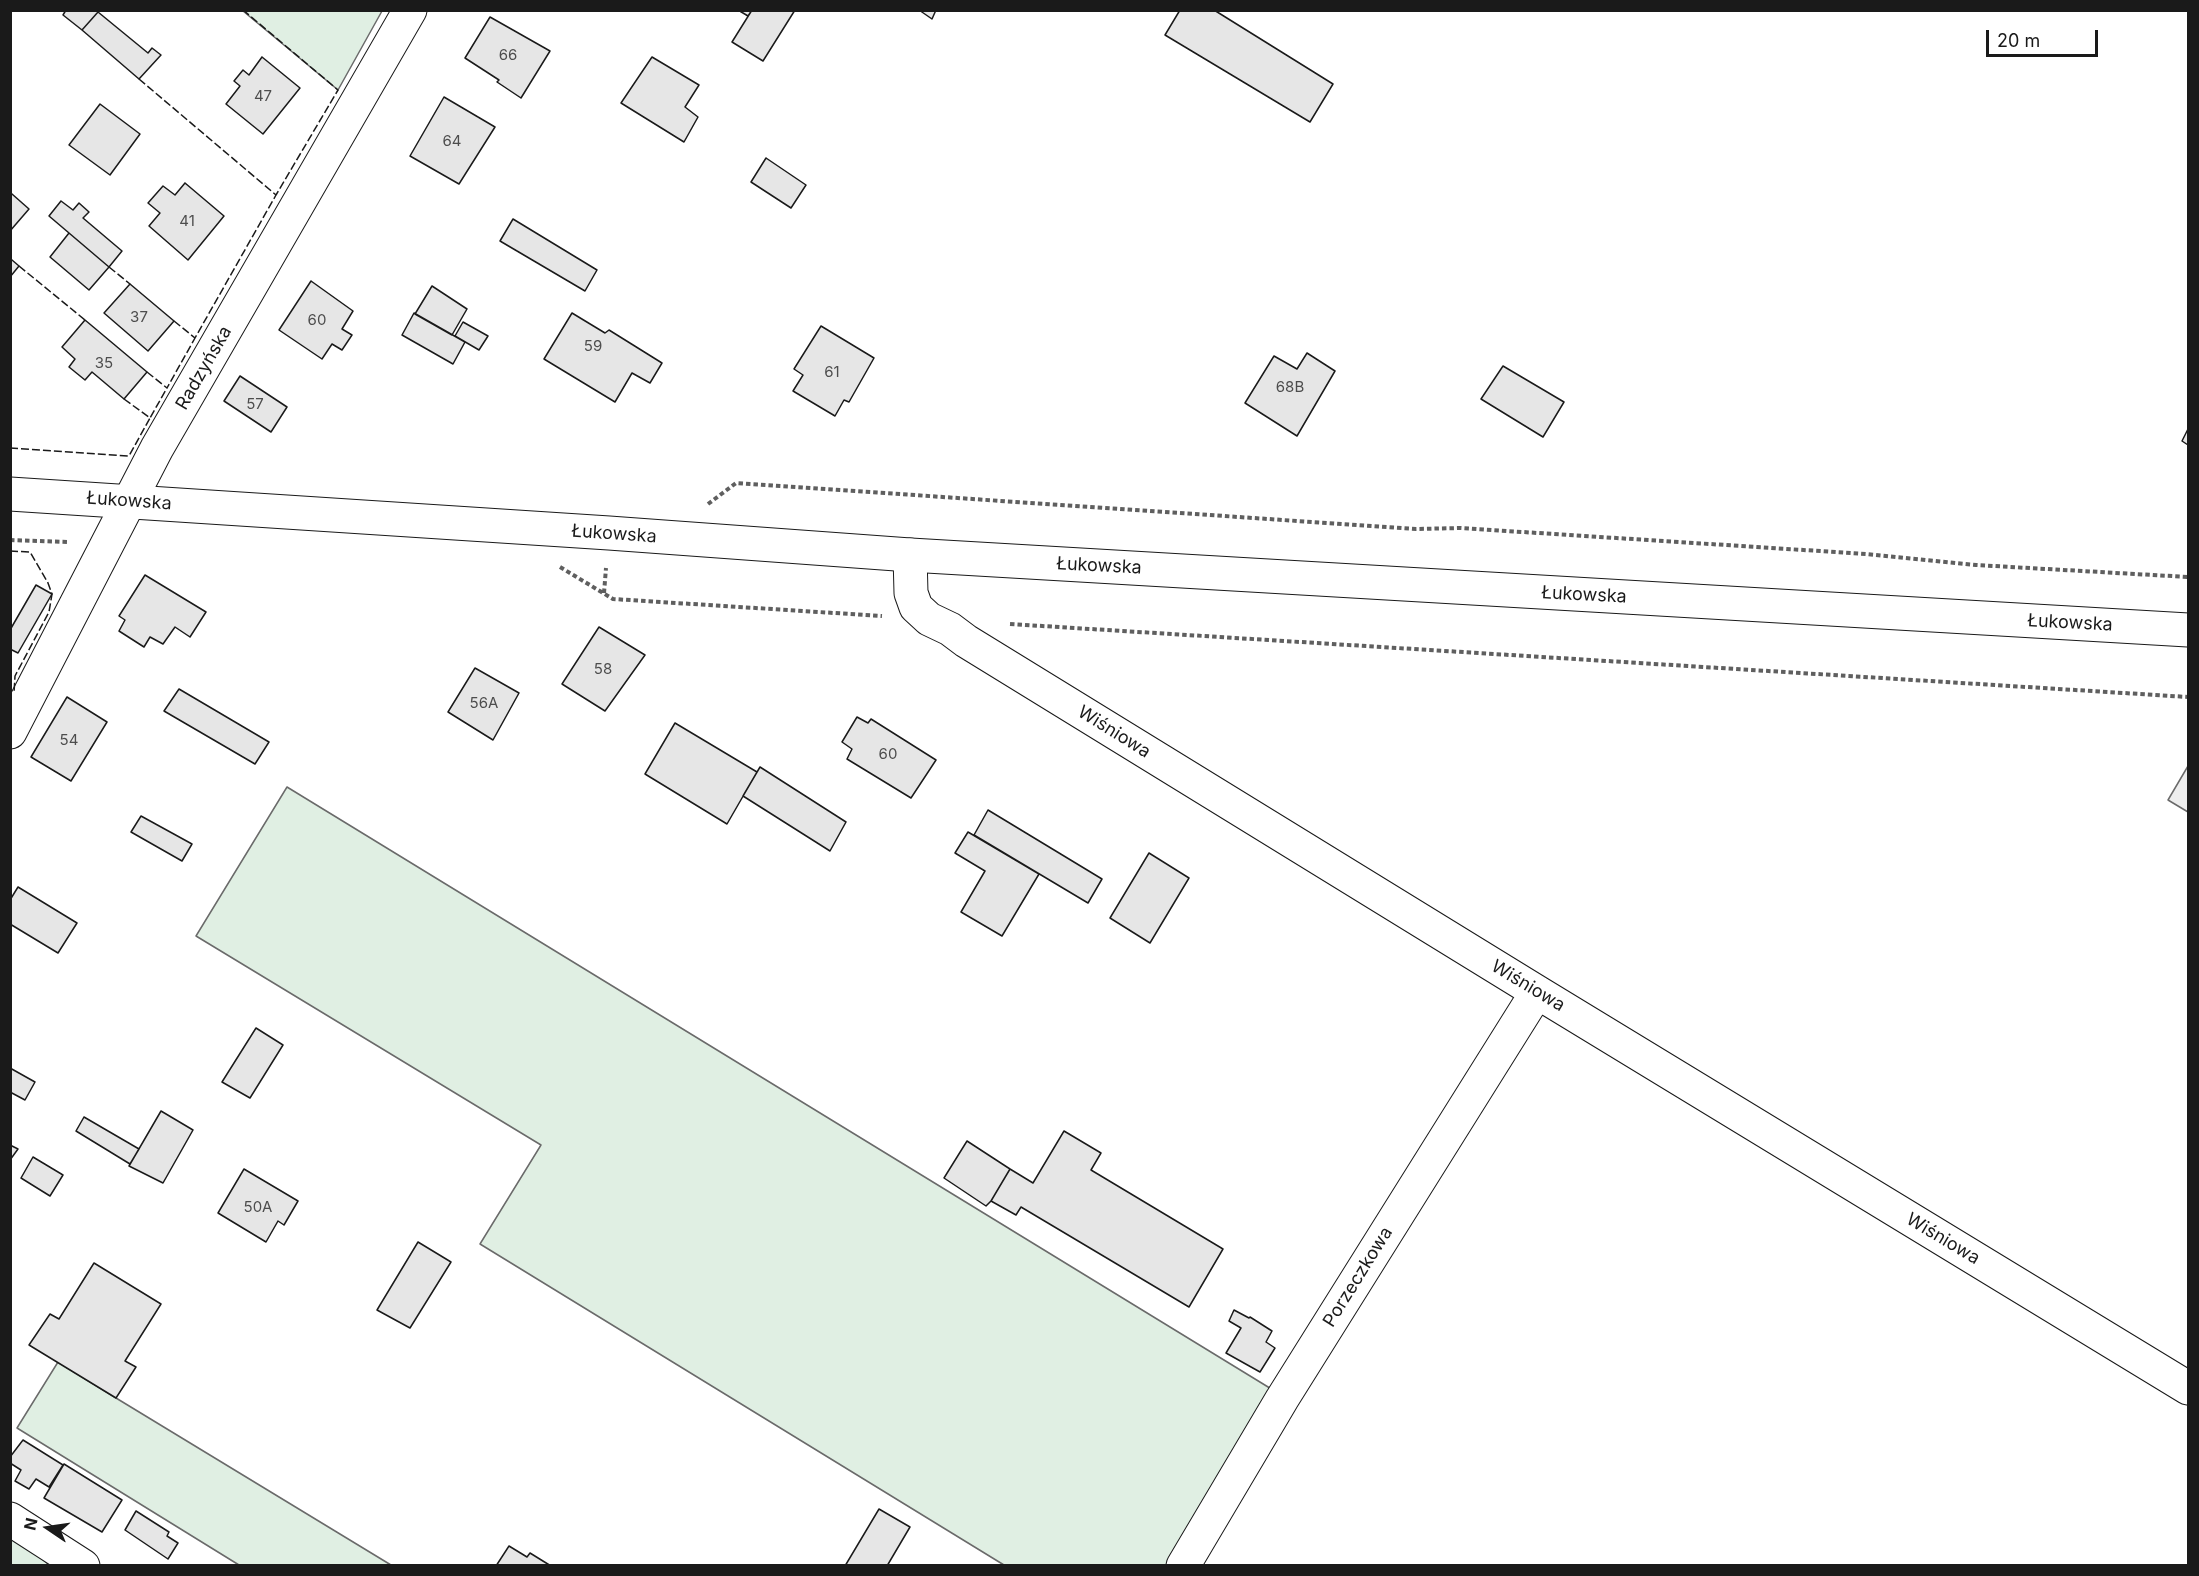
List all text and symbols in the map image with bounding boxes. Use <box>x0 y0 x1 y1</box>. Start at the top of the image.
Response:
scale bar <box>1989 18 2102 56</box>
text: 20 m <box>1997 30 2040 51</box>
house number: 66 <box>499 46 517 64</box>
house number: 47 <box>254 87 272 105</box>
house number: 64 <box>443 132 461 150</box>
house number: 41 <box>179 212 195 230</box>
house number: 37 <box>130 308 148 326</box>
house number: 60 <box>308 311 326 329</box>
street label: Radzyńska <box>171 322 237 414</box>
house number: 59 <box>584 337 602 355</box>
house number: 35 <box>95 354 113 372</box>
house number: 61 <box>824 363 840 381</box>
house number: 68B <box>1276 378 1304 396</box>
house number: 57 <box>246 395 264 413</box>
street label: Łukowska <box>86 487 172 515</box>
street label: Łukowska <box>571 520 657 548</box>
street label: Łukowska <box>1056 553 1142 579</box>
street label: Łukowska <box>1541 582 1627 608</box>
street label: Łukowska <box>2027 610 2113 636</box>
house number: 58 <box>594 660 612 678</box>
house number: 56A <box>470 694 498 712</box>
street label: Wiśniowa <box>1074 701 1154 763</box>
house number: 54 <box>60 731 78 749</box>
house number: 60 <box>879 745 897 763</box>
street label: Wiśniowa <box>1487 956 1569 1016</box>
house number: 50A <box>244 1198 272 1216</box>
street label: Wiśniowa <box>1902 1209 1984 1269</box>
street label: Porzeczkowa <box>1319 1223 1397 1331</box>
north arrow <box>18 1498 78 1558</box>
text: N <box>19 1516 42 1532</box>

